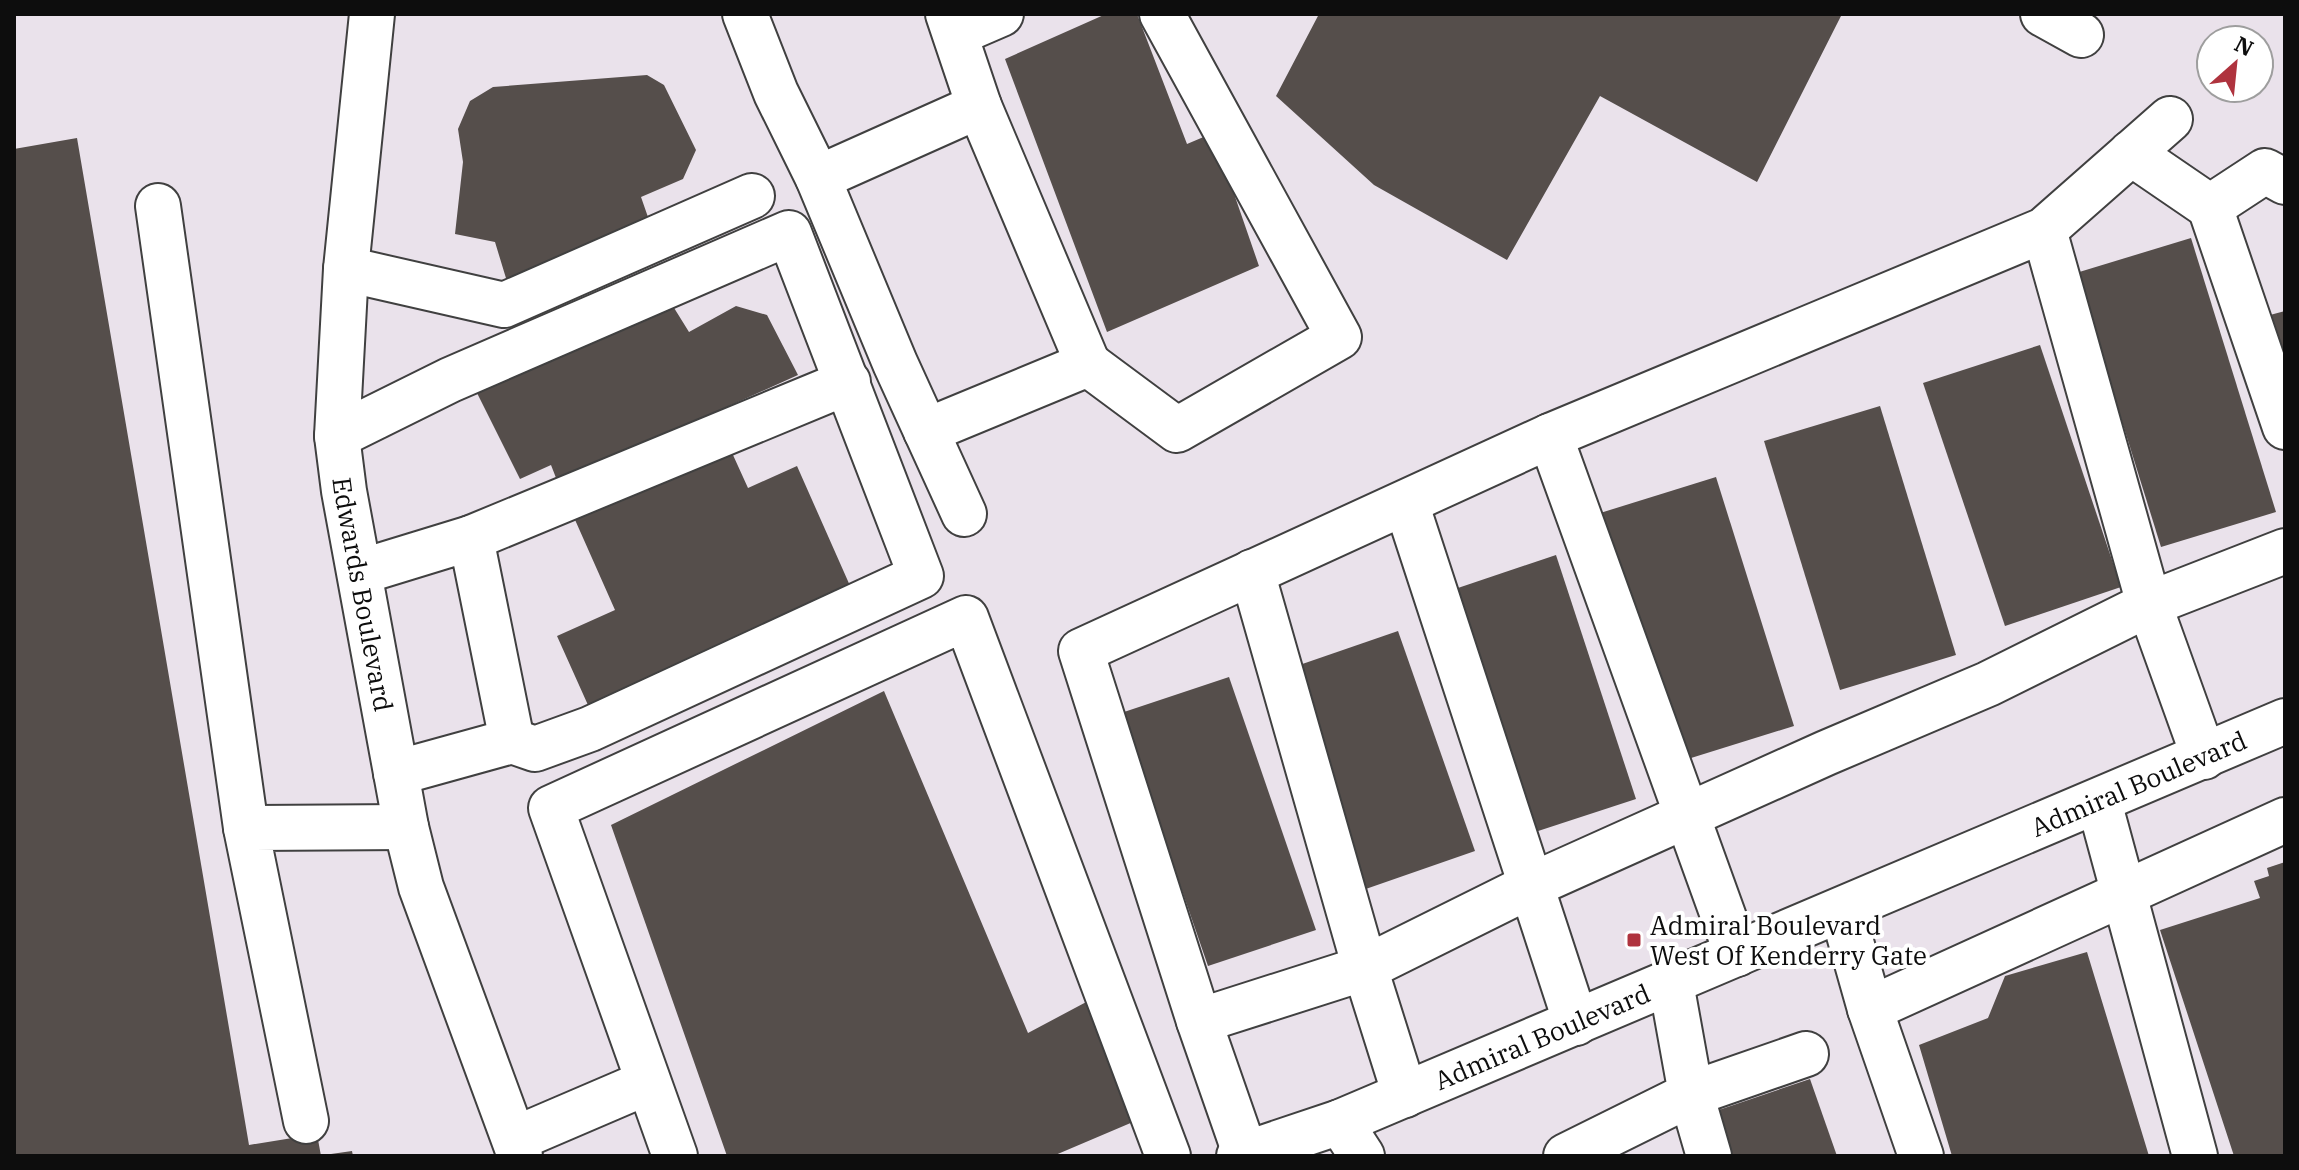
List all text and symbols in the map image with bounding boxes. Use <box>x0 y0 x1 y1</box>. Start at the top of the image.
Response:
north arrow <box>2195 24 2275 104</box>
text: N <box>2230 29 2259 63</box>
street label: Edwards Boulevard <box>325 475 401 714</box>
street label: Admiral Boulevard <box>2025 722 2252 844</box>
place label: Admiral Boulevard West Of Kenderry Gate <box>1650 908 1927 972</box>
marker: Admiral Boulevard West Of Kenderry Gate <box>1625 931 1643 949</box>
street label: Admiral Boulevard <box>1429 975 1655 1097</box>

